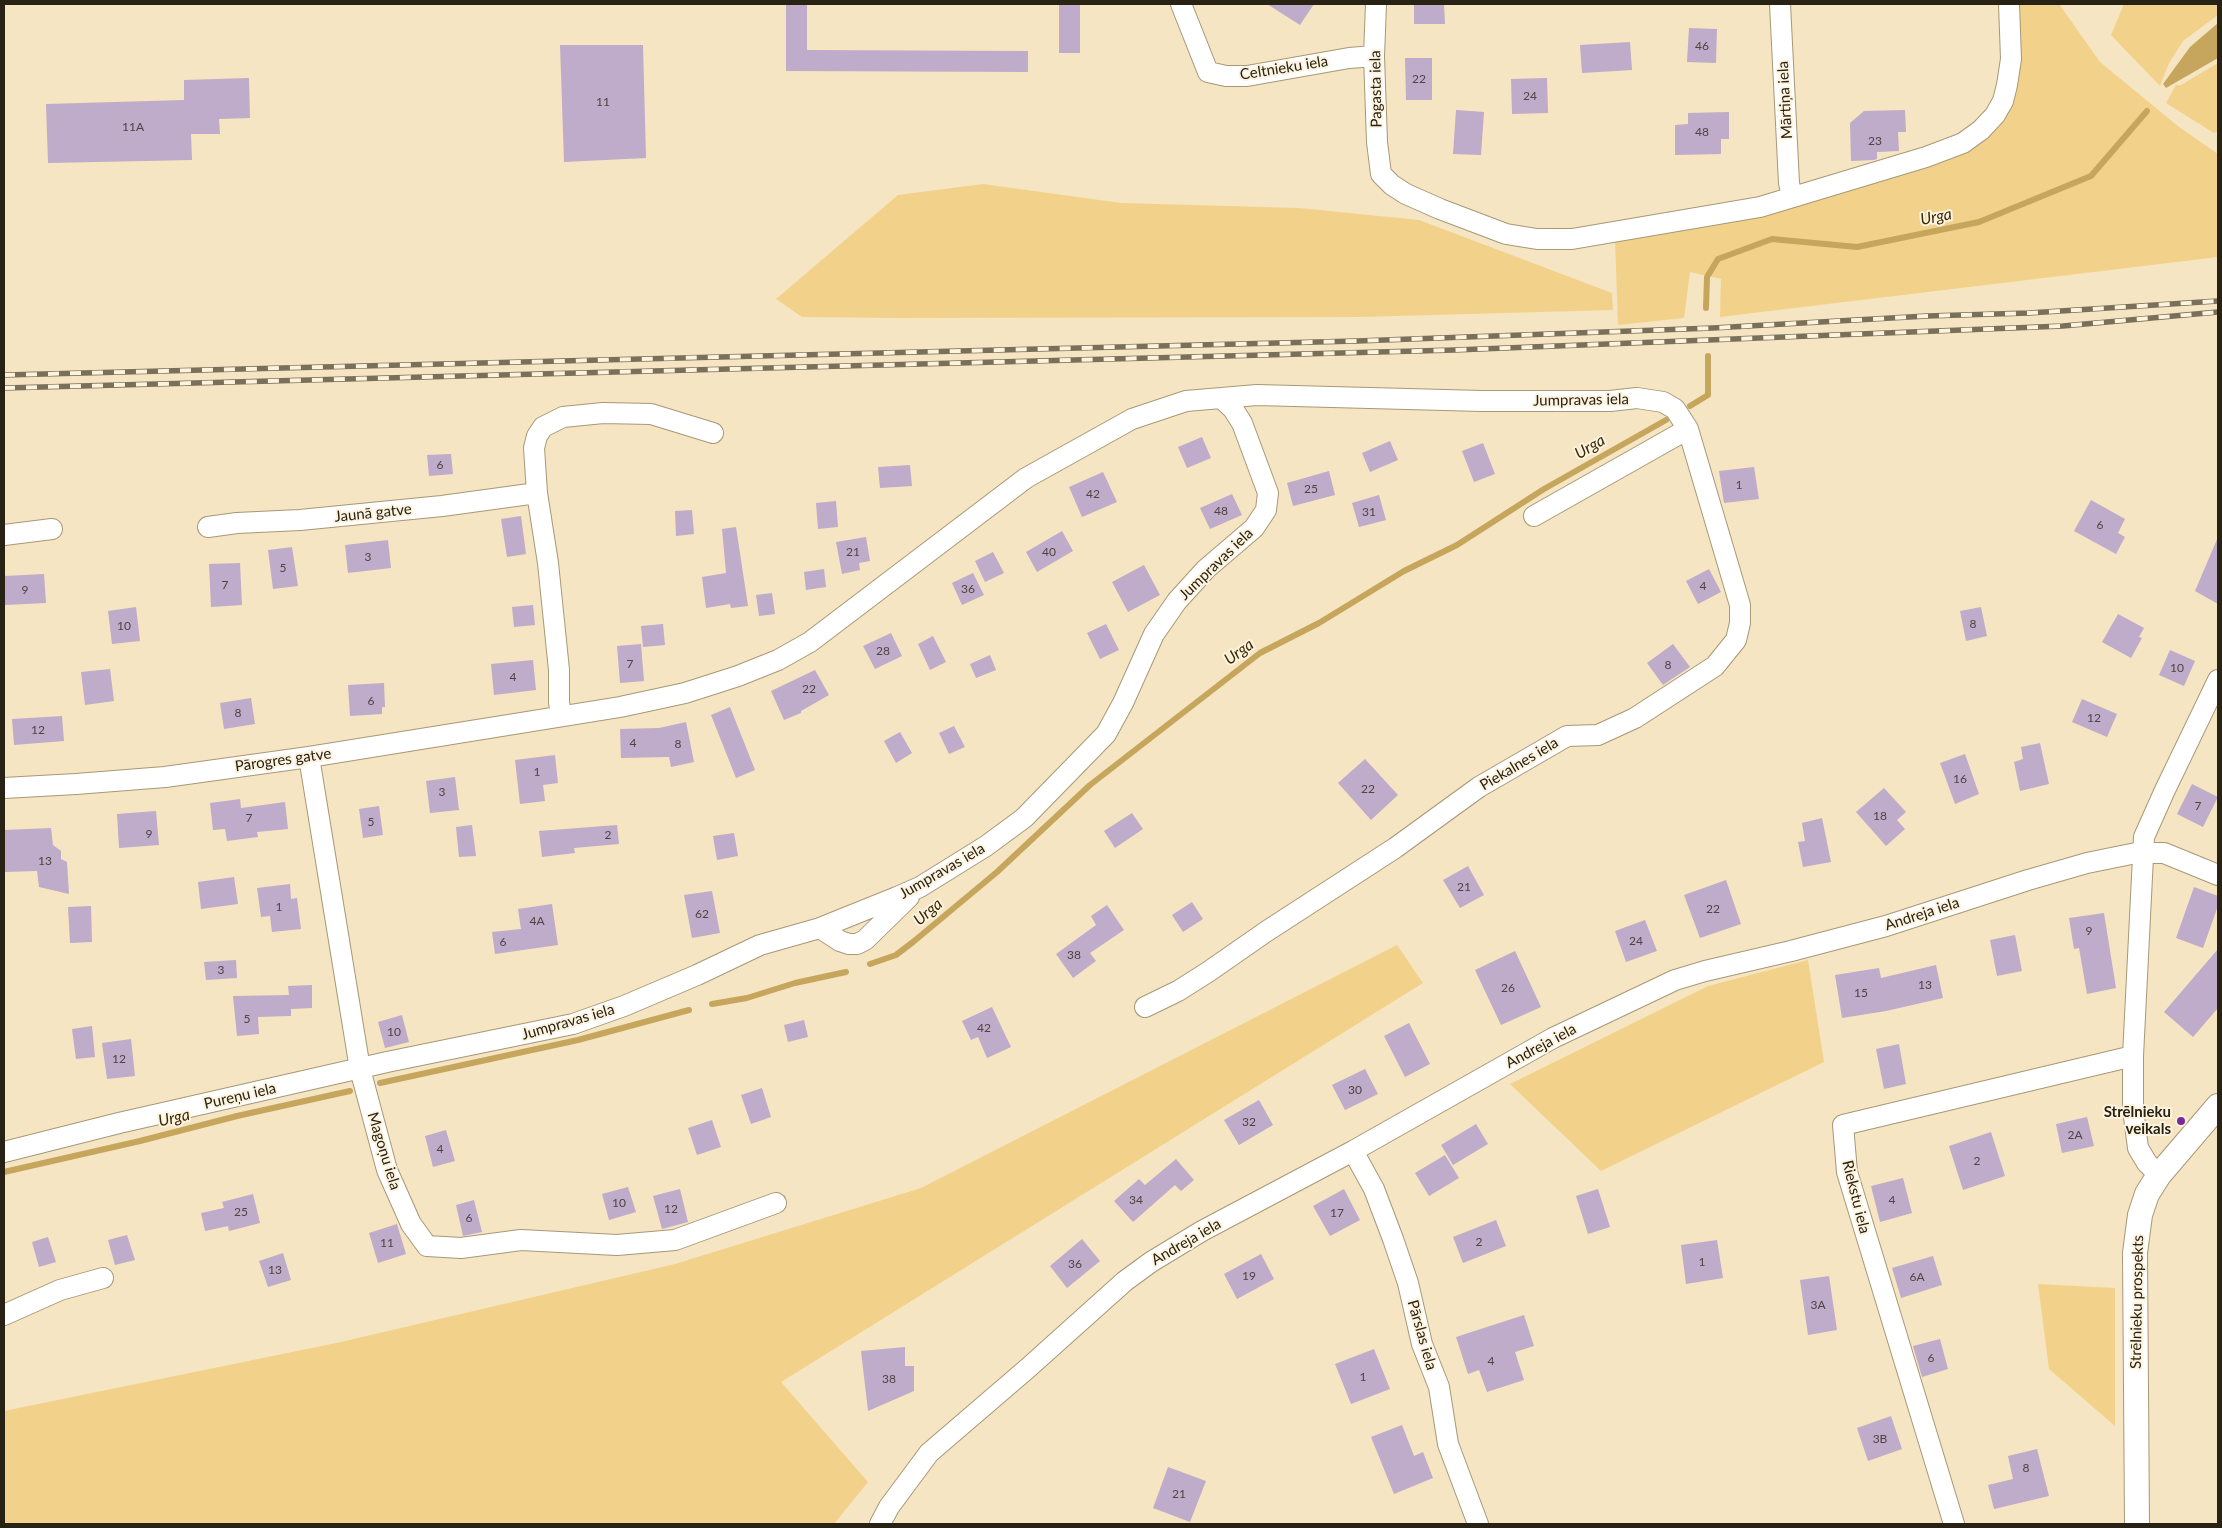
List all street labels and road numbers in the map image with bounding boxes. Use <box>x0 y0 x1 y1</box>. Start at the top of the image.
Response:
street label: Pagasta iela <box>1366 50 1386 128</box>
street label: Celtnieku iela <box>1239 52 1329 84</box>
street label: Mārtiņa iela <box>1774 61 1796 139</box>
street label: Jumpravas iela <box>1533 390 1629 410</box>
street label: Jaunā gatve <box>334 500 412 526</box>
street label: Jumpravas iela <box>1175 524 1257 604</box>
street label: Piekalnes iela <box>1477 734 1561 794</box>
street label: Pārogres gatve <box>234 744 332 776</box>
street label: Jumpravas iela <box>896 839 988 903</box>
street label: Andreja iela <box>1882 893 1962 935</box>
street label: Jumpravas iela <box>519 1000 617 1044</box>
street label: Andreja iela <box>1503 1020 1579 1072</box>
street label: Pureņu iela <box>202 1079 278 1113</box>
street label: Magoņu iela <box>364 1110 404 1192</box>
street label: Riekstu iela <box>1838 1158 1874 1236</box>
street label: Andreja iela <box>1148 1215 1224 1269</box>
street label: Strēlnieku prospekts <box>2127 1235 2147 1369</box>
street label: Pārslas iela <box>1403 1298 1441 1372</box>

